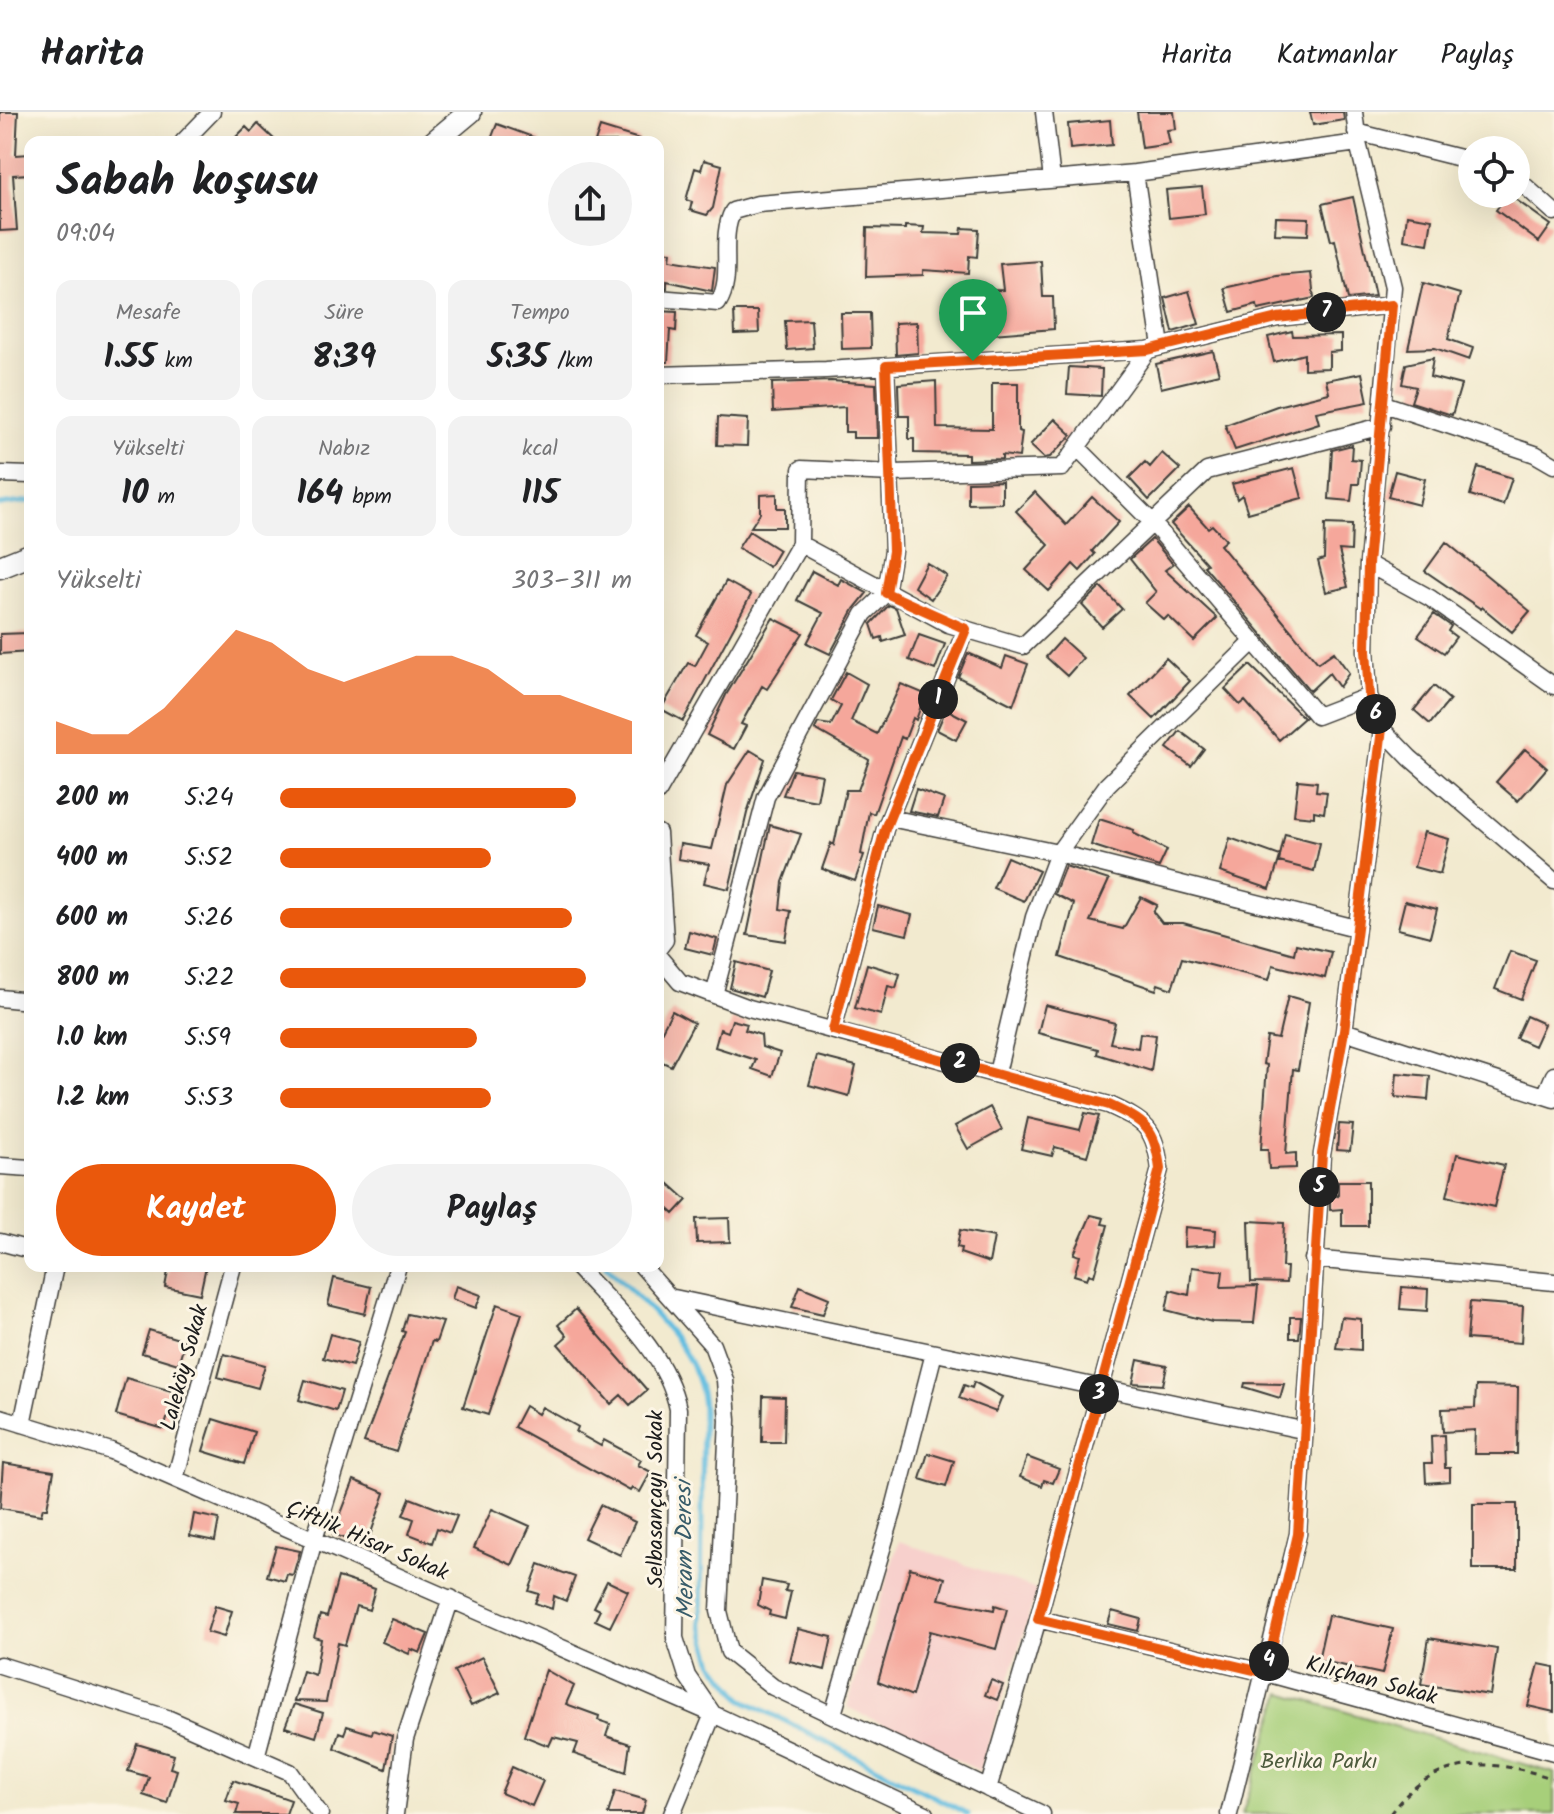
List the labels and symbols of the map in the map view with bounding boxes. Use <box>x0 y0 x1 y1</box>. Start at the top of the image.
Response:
pin <box>939 279 1007 361</box>
pin: 7 <box>1306 292 1346 332</box>
pin: 1 <box>918 679 958 719</box>
pin: 6 <box>1356 694 1396 734</box>
pin: 2 <box>940 1043 980 1083</box>
pin: 5 <box>1299 1167 1339 1207</box>
street label: Laleköy Sokak <box>152 1300 219 1435</box>
pin: 3 <box>1079 1374 1119 1414</box>
street label: Selbasançayı Sokak <box>639 1409 674 1588</box>
water label: Meram Deresi <box>665 1475 706 1620</box>
street label: Çiftlik Hisar Sokak <box>280 1491 454 1592</box>
pin: 4 <box>1249 1641 1289 1681</box>
street label: Kılıçhan Sokak <box>1302 1647 1442 1716</box>
park label: Berlika Parkı <box>1261 1745 1377 1780</box>

